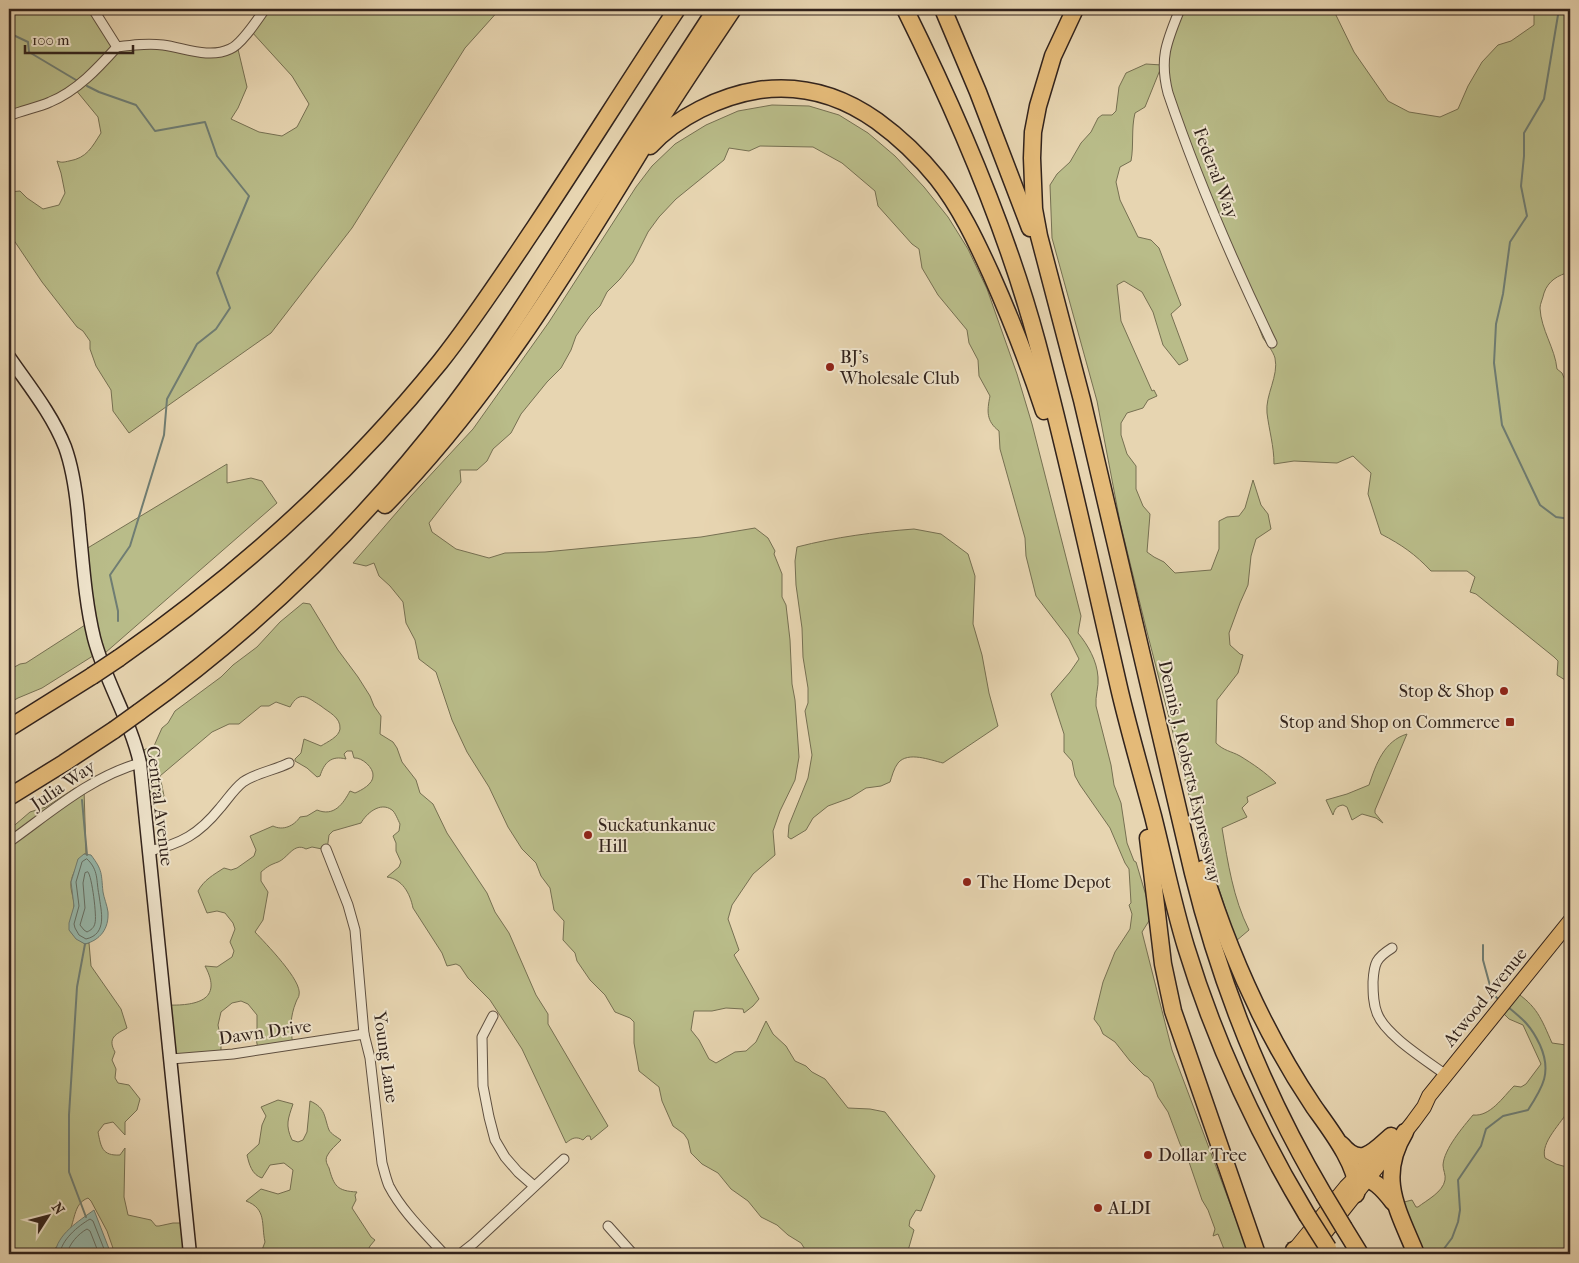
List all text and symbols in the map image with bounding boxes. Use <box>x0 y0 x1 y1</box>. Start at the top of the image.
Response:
scale bar <box>25 22 132 54</box>
text: 100 m <box>32 31 70 49</box>
street label: Federal Way <box>1189 125 1243 223</box>
place label: BJ's Wholesale Club <box>839 347 960 389</box>
marker: BJ's Wholesale Club <box>824 361 836 373</box>
street label: Dennis J. Roberts Expressway <box>1154 658 1226 887</box>
place label: Stop & Shop <box>1399 681 1494 702</box>
marker: Stop & Shop <box>1498 685 1510 697</box>
place label: Stop and Shop on Commerce <box>1279 712 1500 733</box>
marker: Stop and Shop on Commerce <box>1504 716 1516 728</box>
street label: Central Avenue <box>142 745 177 867</box>
street label: Julia Way <box>25 755 101 816</box>
place label: Suckatunkanuc Hill <box>598 815 716 857</box>
marker: Suckatunkanuc Hill <box>582 829 594 841</box>
place label: The Home Depot <box>977 872 1111 893</box>
marker: The Home Depot <box>961 876 973 888</box>
street label: Atwood Avenue <box>1439 944 1532 1052</box>
street label: Young Lane <box>369 1009 402 1104</box>
street label: Dawn Drive <box>217 1016 313 1049</box>
place label: Dollar Tree <box>1158 1145 1247 1166</box>
marker: Dollar Tree <box>1142 1149 1154 1161</box>
north arrow <box>22 1190 72 1240</box>
place label: ALDI <box>1107 1198 1151 1219</box>
text: N <box>48 1199 68 1218</box>
marker: ALDI <box>1092 1202 1104 1214</box>

